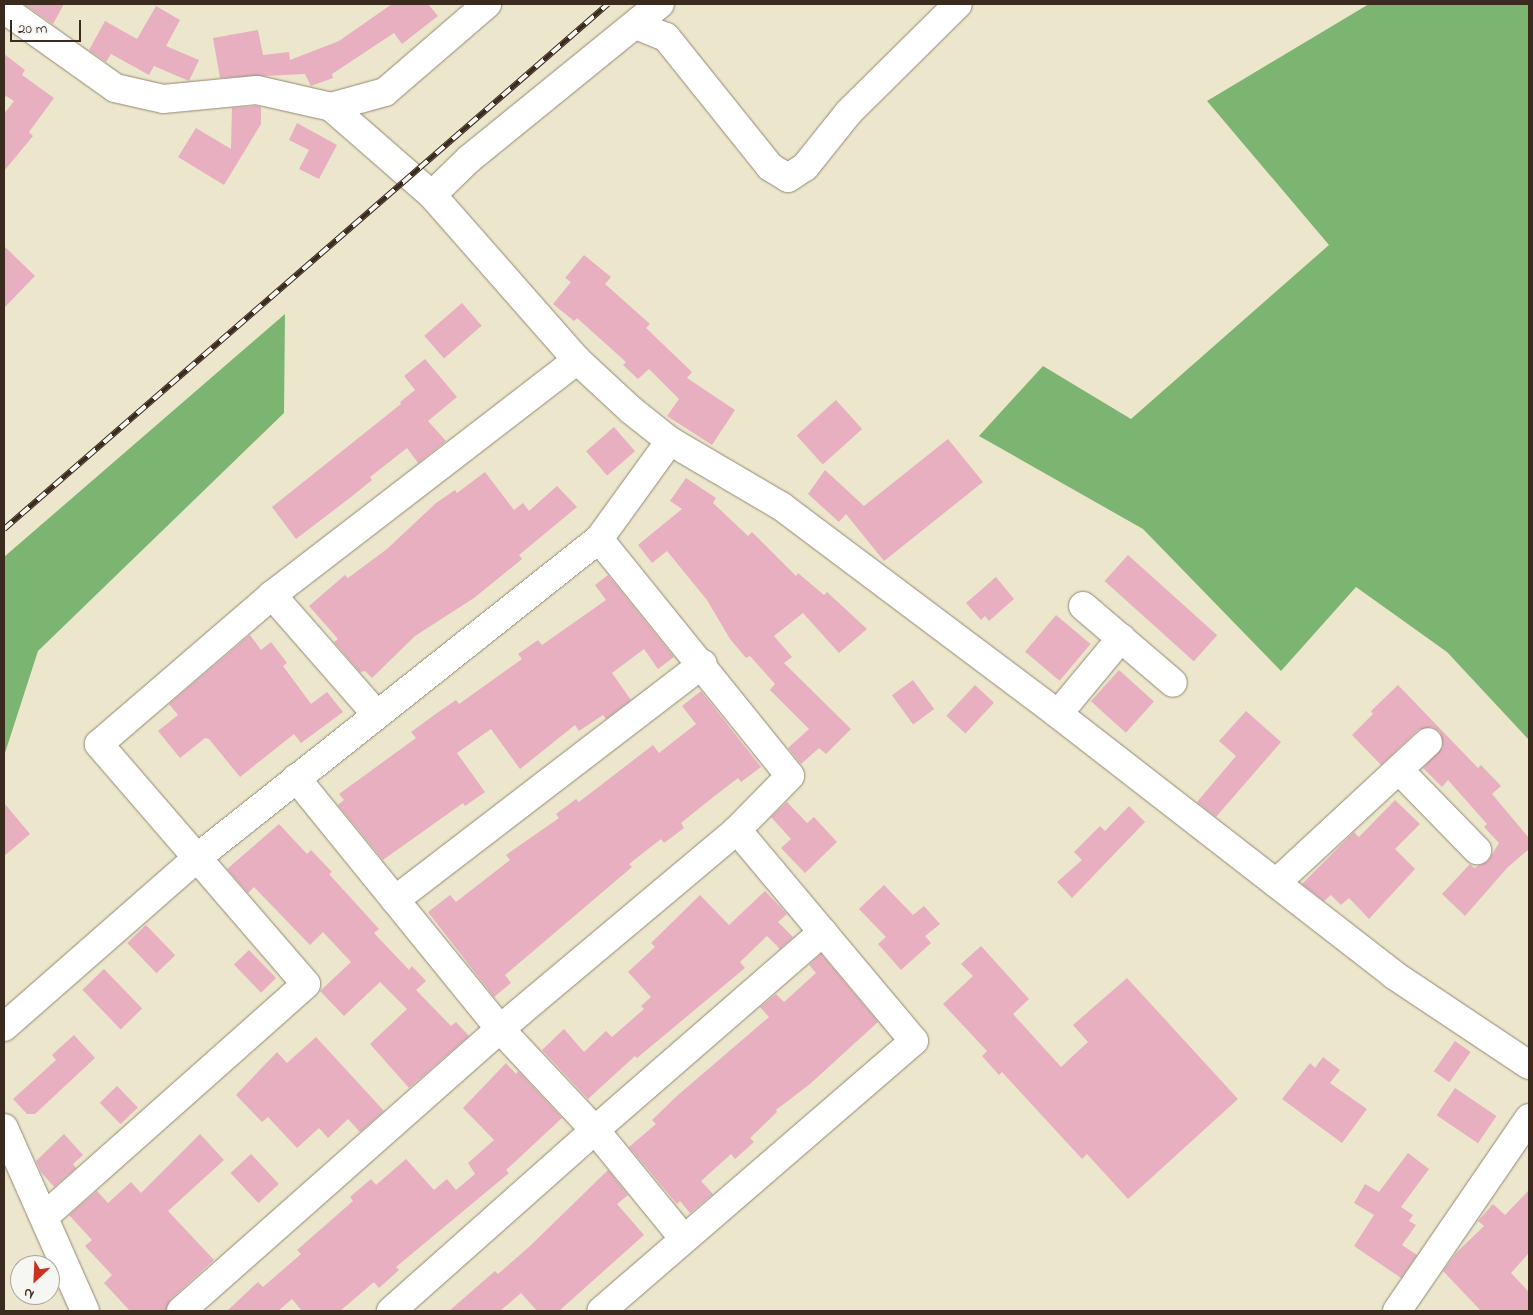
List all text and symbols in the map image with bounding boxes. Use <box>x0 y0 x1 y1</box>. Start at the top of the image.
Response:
scale bar <box>12 10 84 42</box>
text: 20 m <box>18 18 47 40</box>
north arrow <box>10 1255 60 1305</box>
text: N <box>20 1282 38 1305</box>

